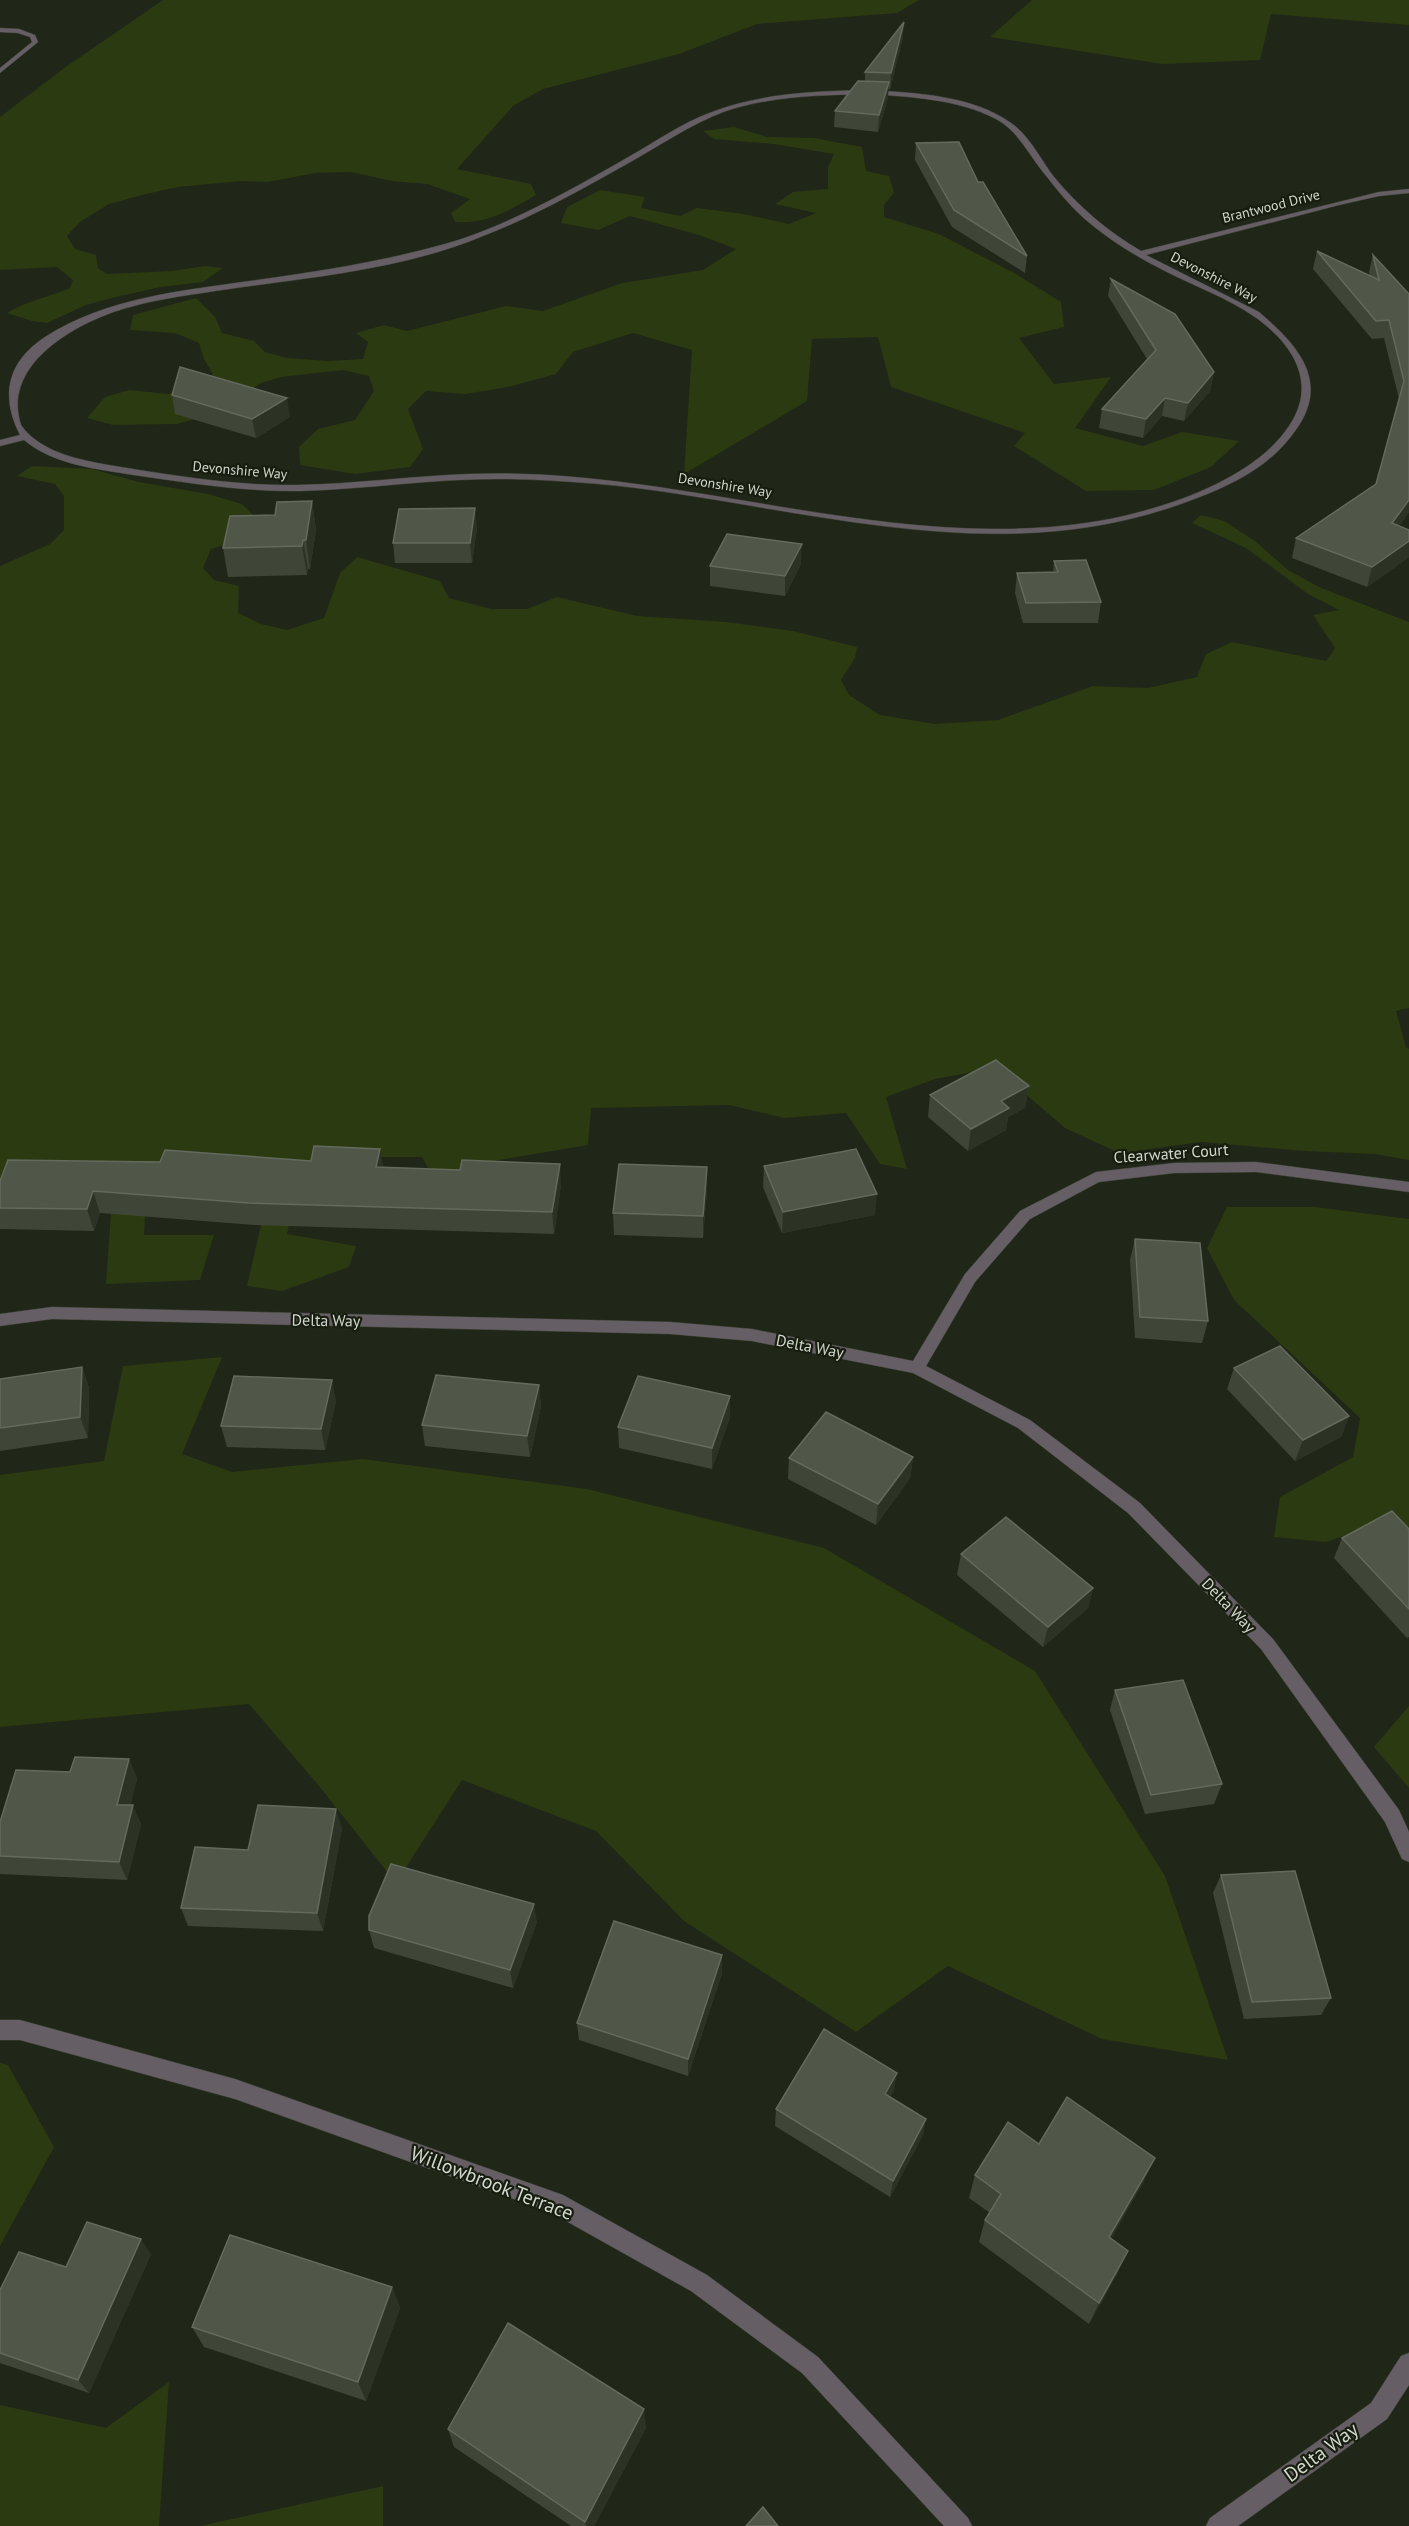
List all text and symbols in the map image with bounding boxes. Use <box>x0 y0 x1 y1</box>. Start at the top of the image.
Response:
street label: Brantwood Drive <box>1220 185 1322 227</box>
street label: Devonshire Way <box>1168 247 1261 307</box>
street label: Devonshire Way <box>192 457 288 483</box>
street label: Devonshire Way <box>677 469 774 501</box>
street label: Clearwater Court <box>1113 1139 1230 1167</box>
street label: Delta Way <box>292 1309 361 1331</box>
street label: Delta Way <box>774 1330 846 1362</box>
street label: Delta Way <box>1198 1573 1260 1637</box>
street label: Willowbrook Terrace <box>407 2140 577 2226</box>
street label: Delta Way <box>1279 2416 1364 2488</box>

